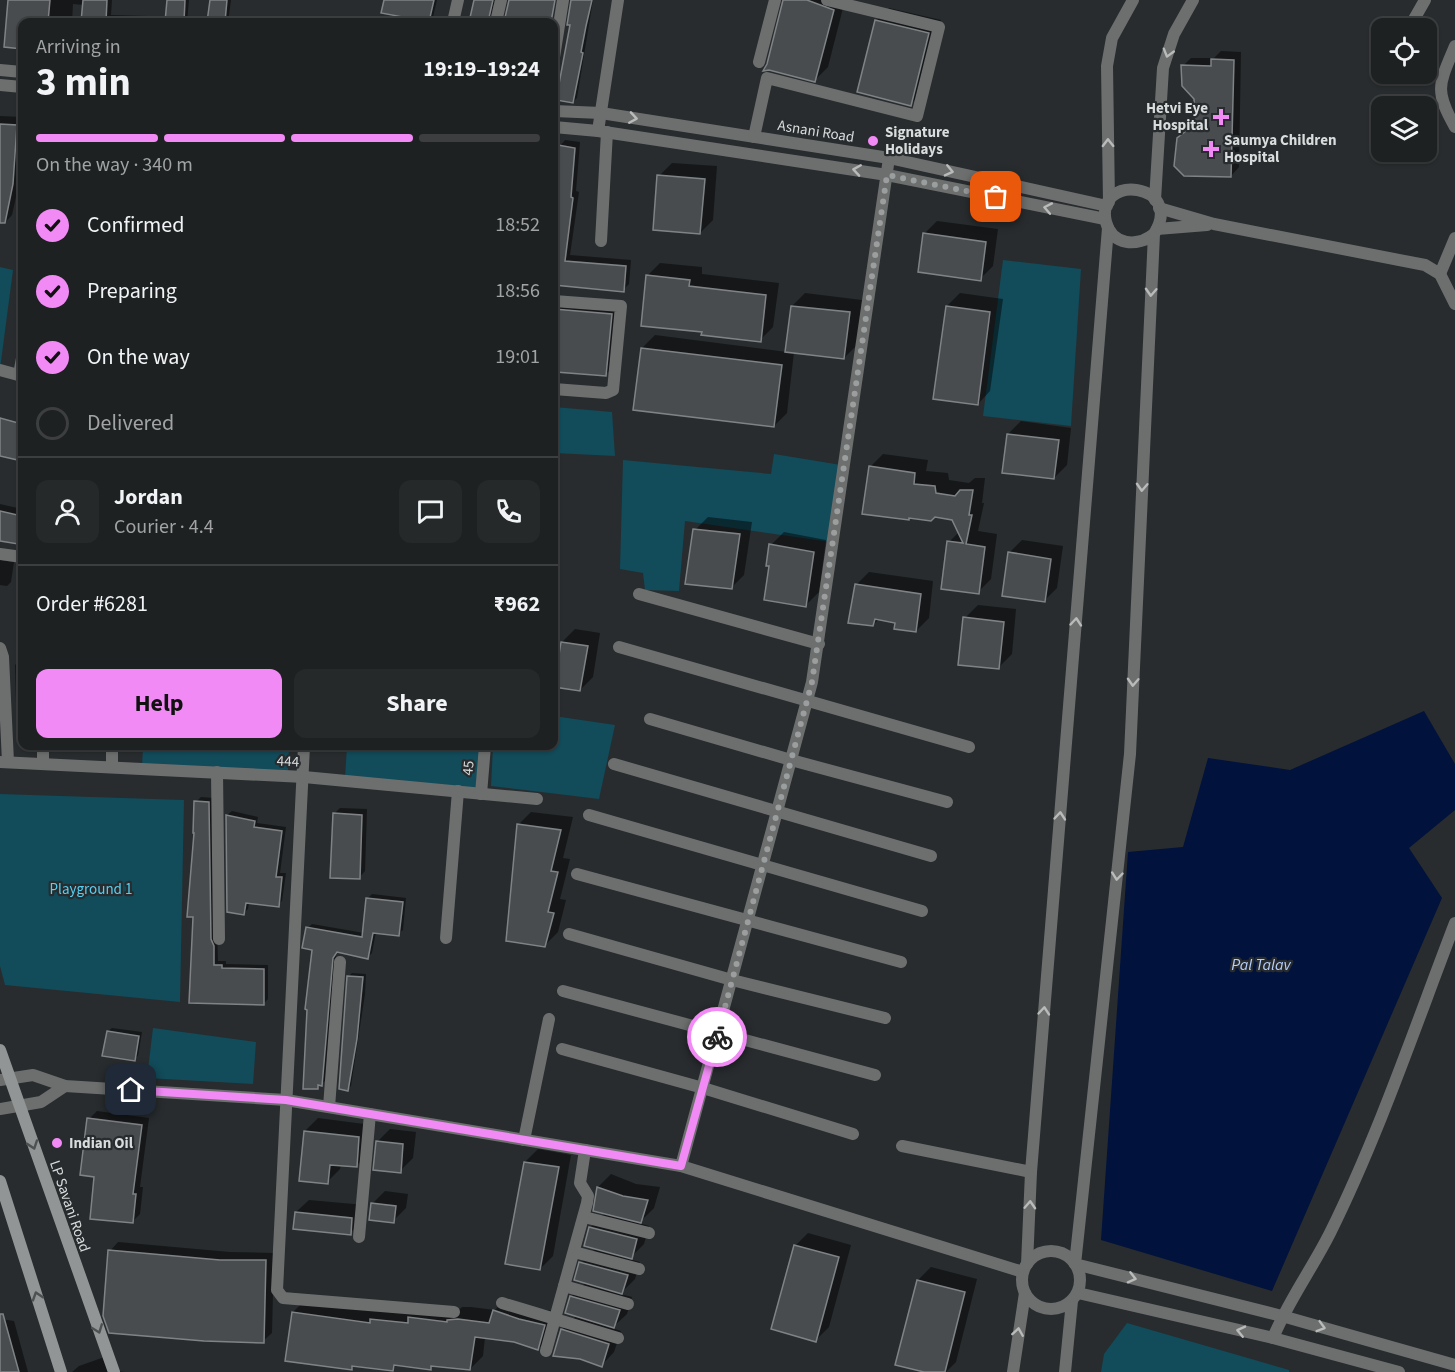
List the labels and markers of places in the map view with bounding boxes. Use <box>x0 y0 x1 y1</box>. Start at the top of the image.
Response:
place label: Hetvi Eye Hospital <box>1146 98 1209 136</box>
marker: Hetvi Eye Hospital <box>1212 108 1230 126</box>
place label: Signature Holidays <box>885 122 950 160</box>
place label: Saumya Children Hospital <box>1224 130 1337 168</box>
marker: Signature Holidays <box>866 134 880 148</box>
marker: Saumya Children Hospital <box>1202 140 1220 158</box>
pin <box>970 171 1021 222</box>
pin <box>105 1064 156 1115</box>
place label: Indian Oil <box>69 1133 134 1154</box>
marker: Indian Oil <box>50 1136 64 1150</box>

